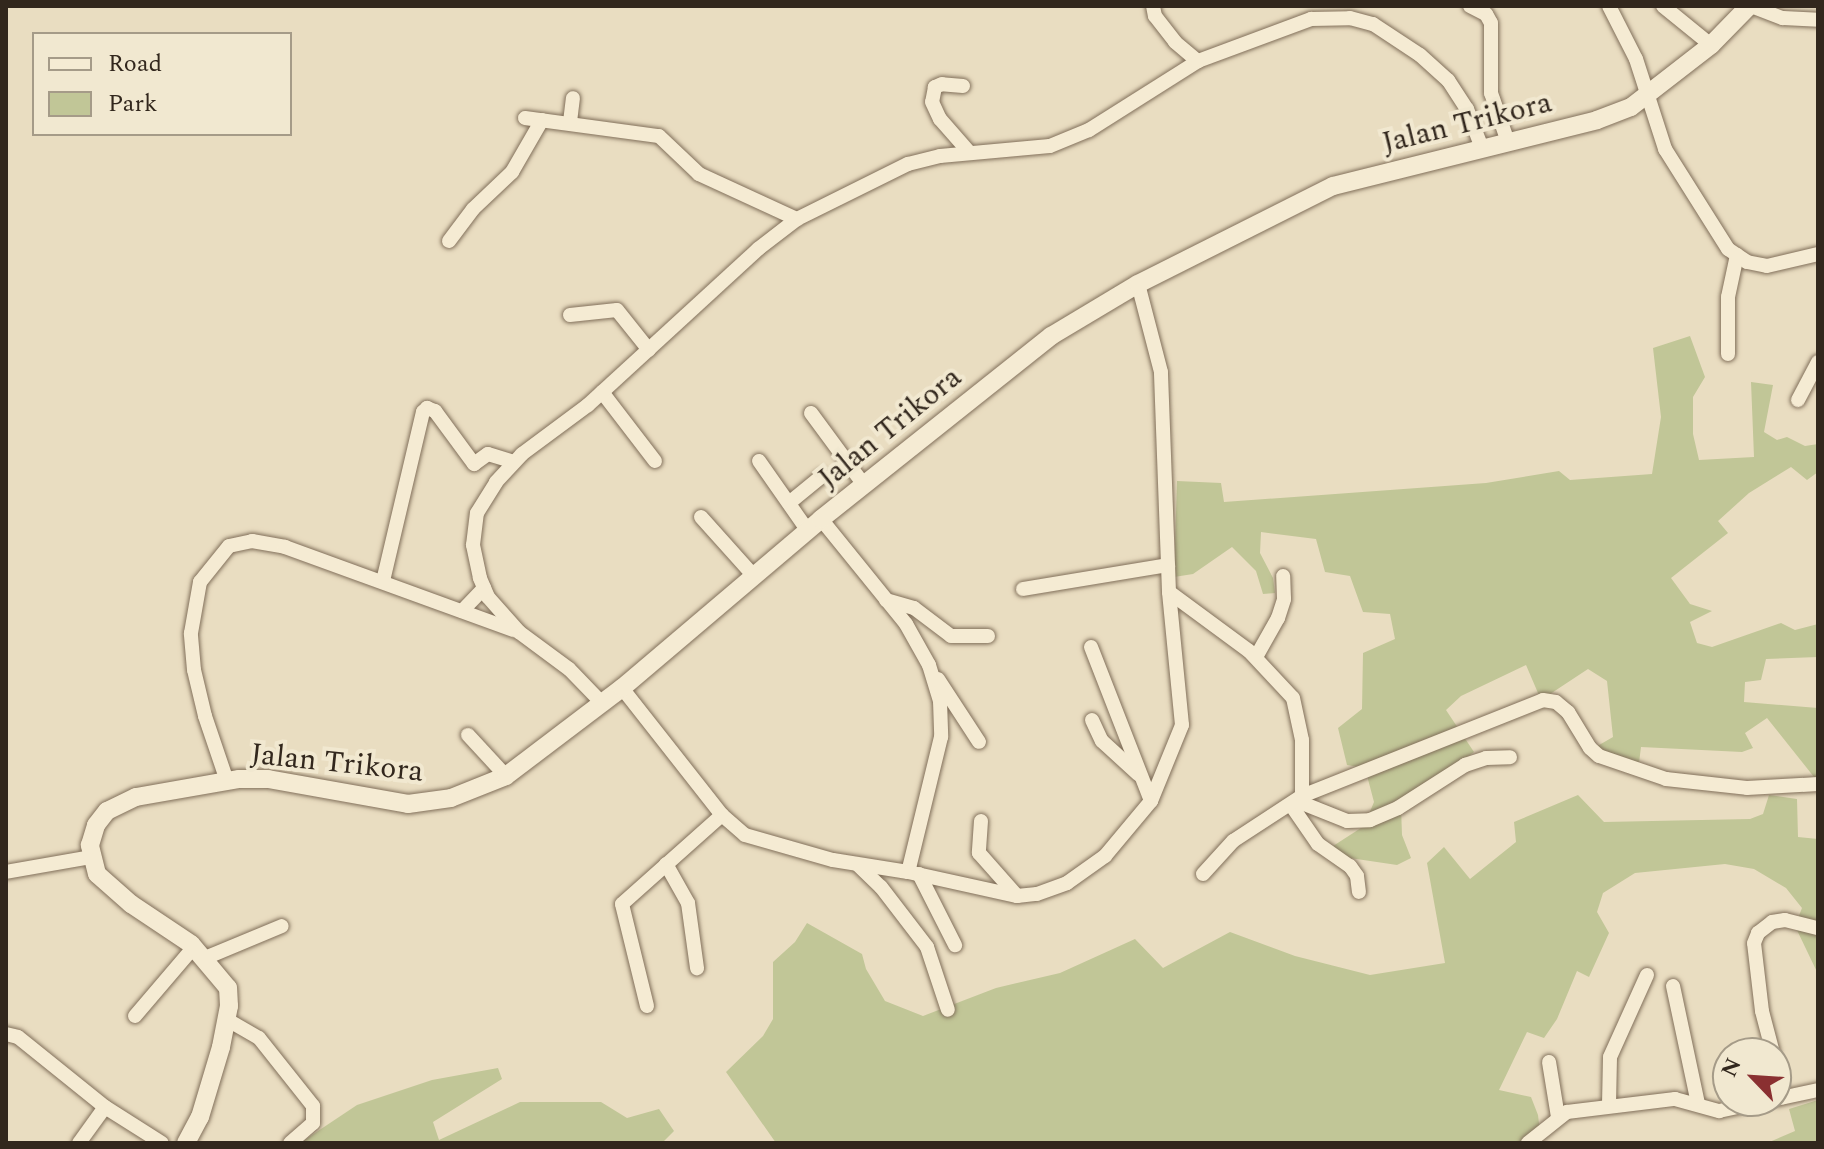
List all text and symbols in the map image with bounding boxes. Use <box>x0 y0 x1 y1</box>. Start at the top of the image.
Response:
legend <box>32 32 292 136</box>
text: Road <box>108 46 162 82</box>
street label: Jalan Trikora <box>1378 85 1556 161</box>
text: Park <box>108 86 158 122</box>
street label: Jalan Trikora <box>811 359 969 497</box>
street label: Jalan Trikora <box>249 736 425 790</box>
north arrow <box>1712 1037 1792 1117</box>
text: N <box>1713 1052 1750 1083</box>

